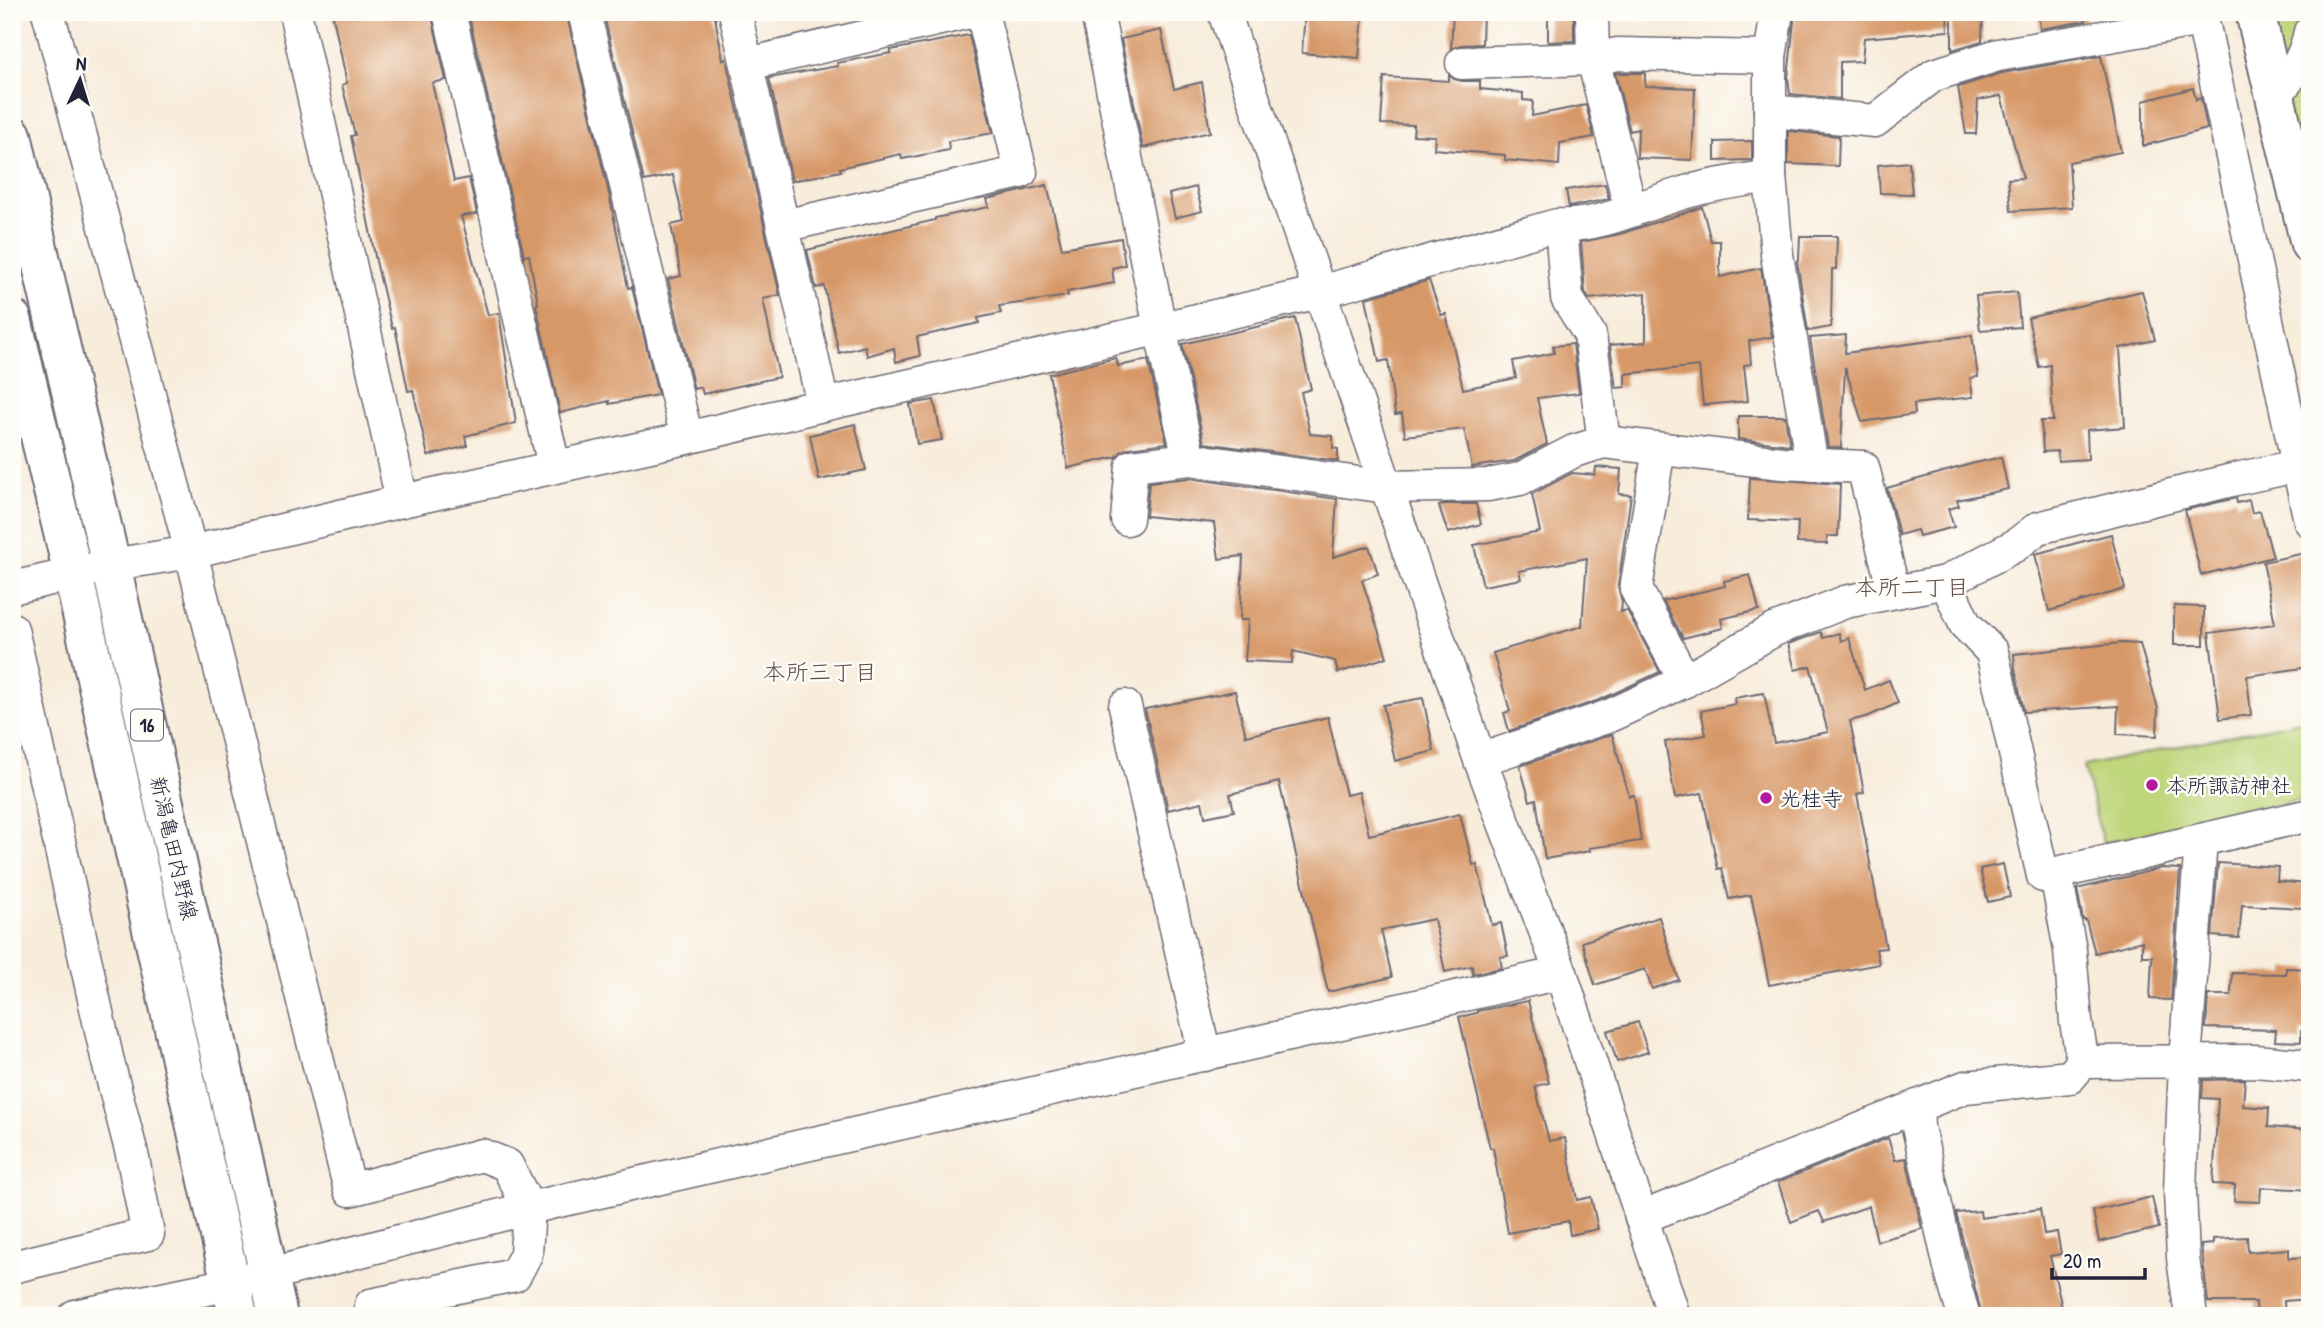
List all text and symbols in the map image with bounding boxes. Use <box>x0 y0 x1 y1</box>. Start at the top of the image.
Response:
north arrow <box>46 46 116 116</box>
text: N <box>75 50 87 76</box>
district label: 本所二丁目 <box>1855 571 1970 602</box>
district label: 本所三丁目 <box>763 656 878 687</box>
road number: 16 <box>131 710 163 740</box>
place label: 本所諏訪神社 <box>2166 771 2292 800</box>
street label: 新潟亀田内野線 <box>143 773 205 923</box>
marker: 本所諏訪神社 <box>2144 777 2160 793</box>
place label: 光桂寺 <box>1780 784 1843 813</box>
marker: 光桂寺 <box>1758 790 1774 806</box>
scale bar <box>2052 1237 2145 1281</box>
text: 20 m <box>2063 1246 2101 1275</box>

